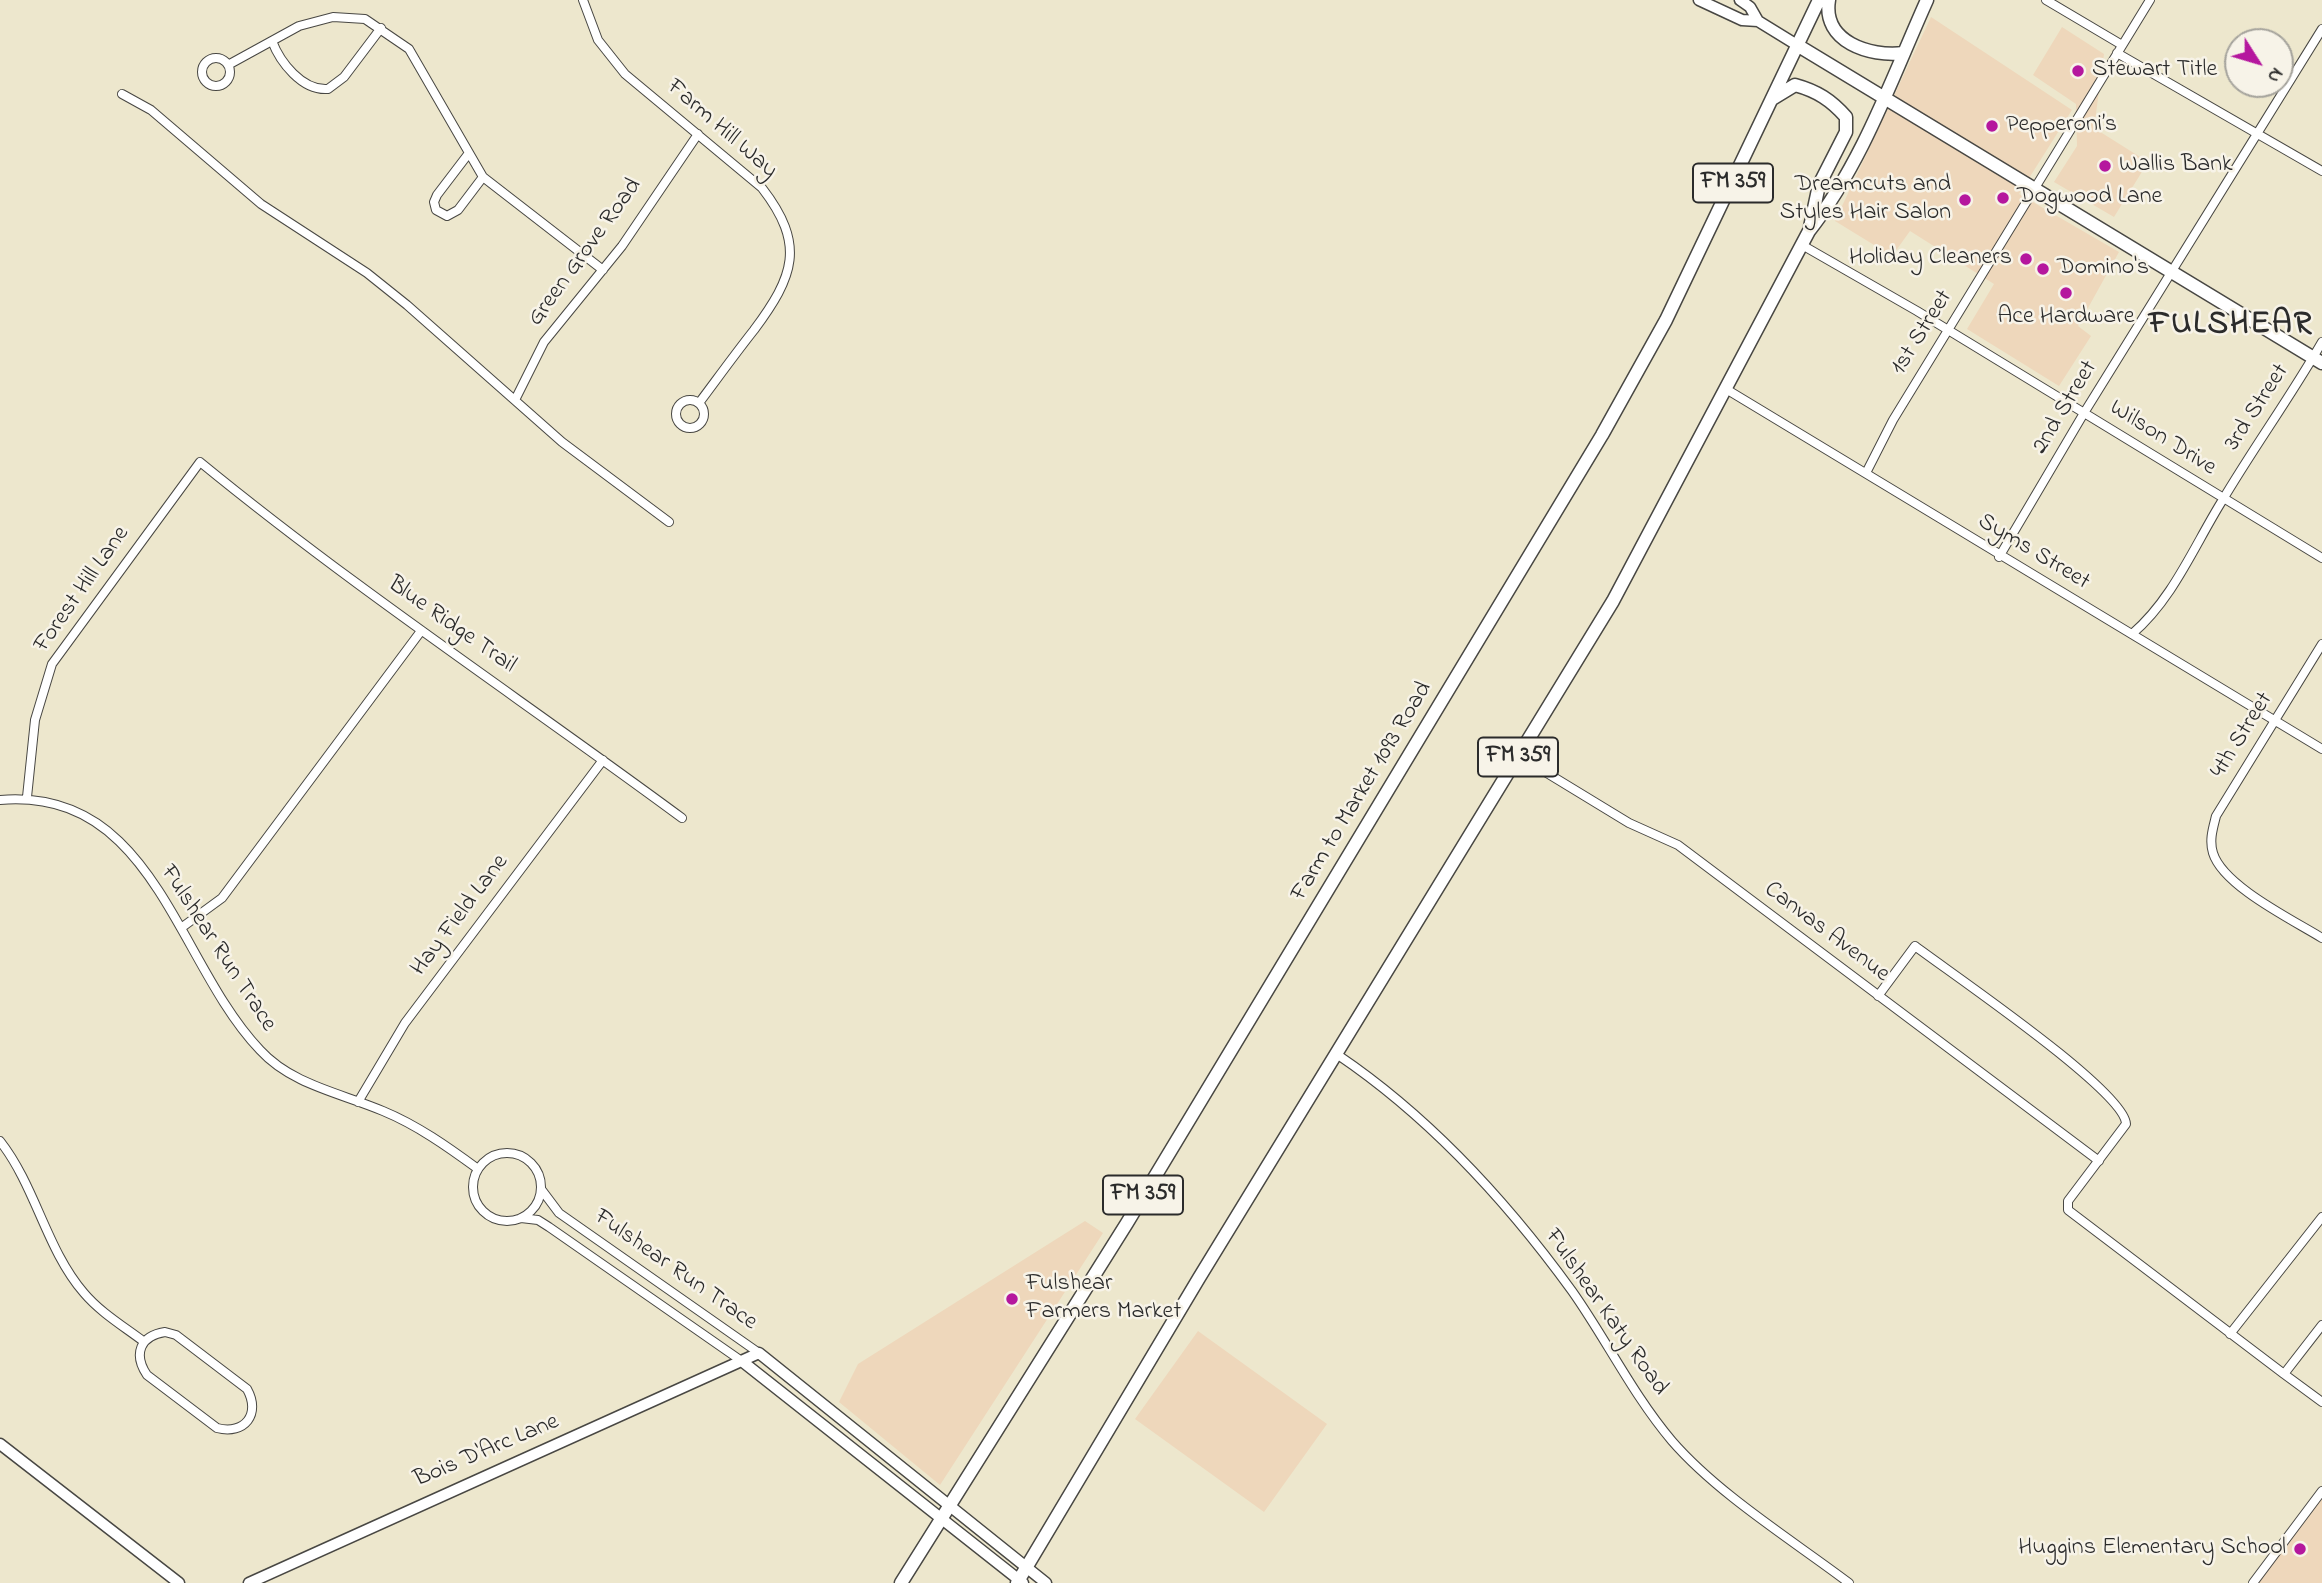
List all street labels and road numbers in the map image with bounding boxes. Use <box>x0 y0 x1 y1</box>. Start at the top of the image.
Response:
street label: Farm Hill Way <box>660 74 782 186</box>
road number: FM 359 <box>1693 164 1773 202</box>
street label: Green Grove Road <box>523 173 649 333</box>
street label: 1st Street <box>1886 285 1960 381</box>
street label: 2nd Street <box>2027 356 2105 460</box>
street label: 3rd Street <box>2219 359 2297 457</box>
street label: Wilson Drive <box>2103 395 2221 483</box>
street label: Syms Street <box>1972 508 2094 598</box>
street label: Forest Hill Lane <box>29 521 137 659</box>
street label: Blue Ridge Trail <box>381 571 521 681</box>
street label: Farm to Market 1093 Road <box>1286 677 1440 907</box>
street label: 4th Street <box>2205 688 2281 784</box>
road number: FM 359 <box>1478 737 1558 776</box>
street label: Hay Field Lane <box>406 850 516 982</box>
street label: Fulshear Run Trace <box>152 860 282 1038</box>
street label: Canvas Avenue <box>1757 876 1895 990</box>
road number: FM 359 <box>1103 1176 1183 1214</box>
street label: Fulshear Run Trace <box>588 1204 762 1338</box>
street label: Fulshear Katy Road <box>1537 1224 1673 1402</box>
street label: Bois D'Arc Lane <box>410 1409 564 1495</box>

